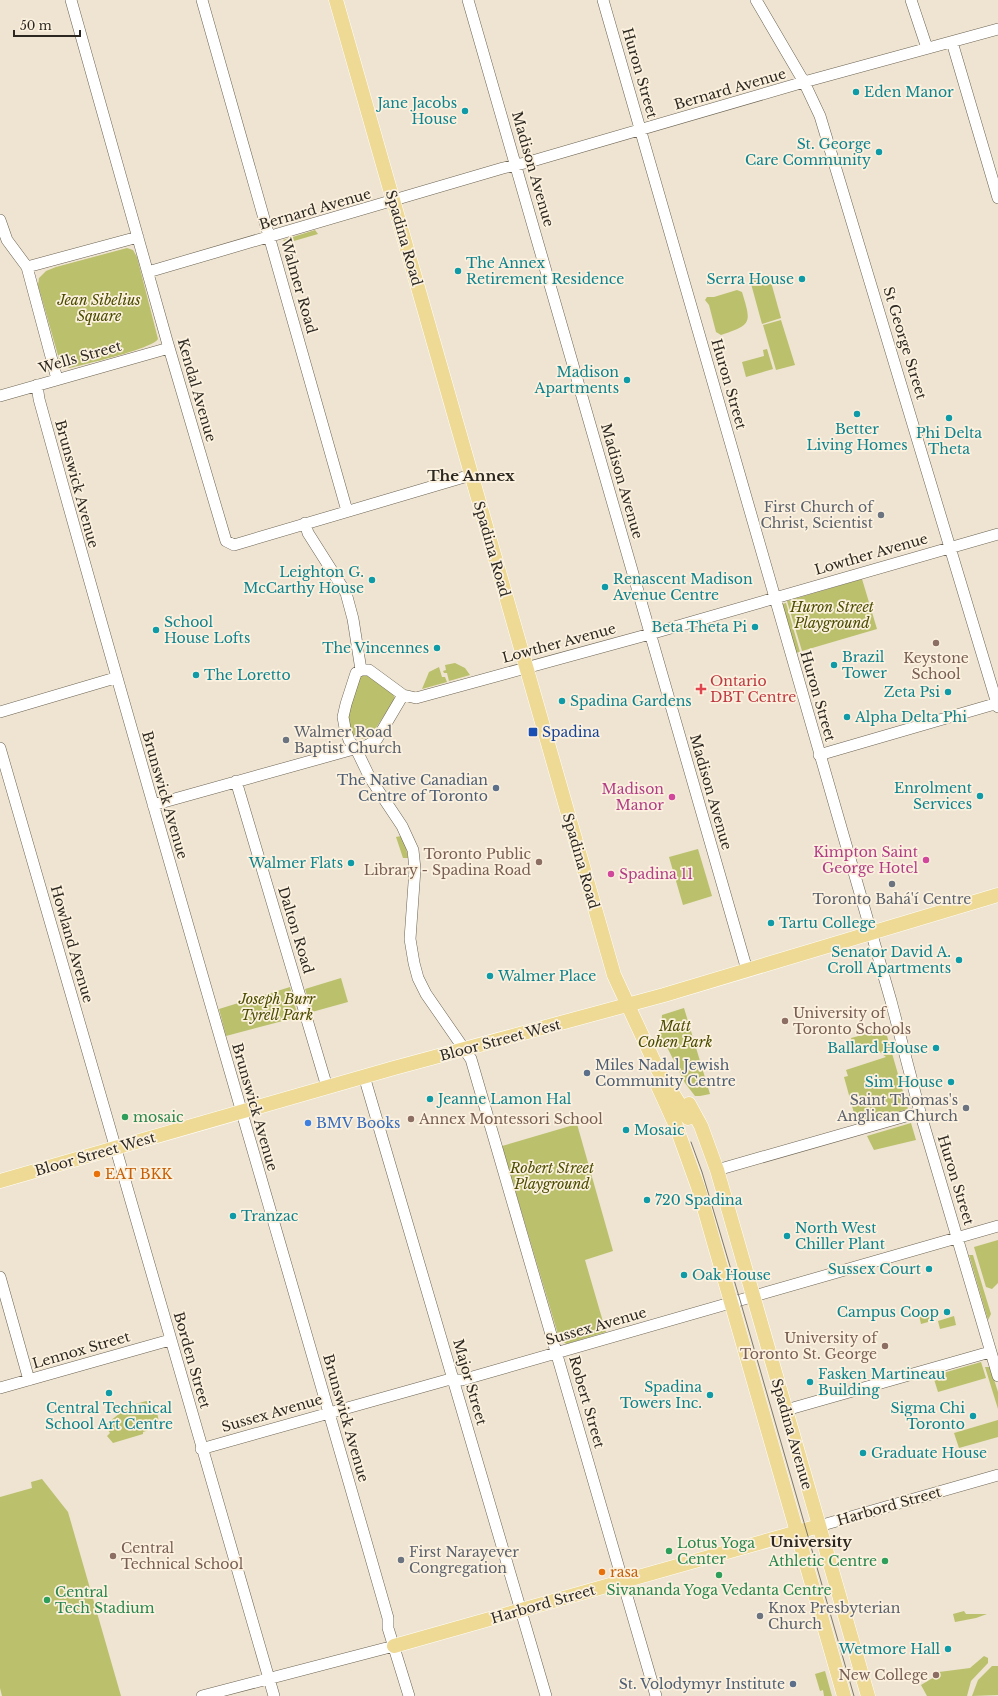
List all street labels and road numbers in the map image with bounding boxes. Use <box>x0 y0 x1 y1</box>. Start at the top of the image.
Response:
street label: Huron Street <box>618 26 662 121</box>
street label: Bernard Avenue <box>672 64 788 114</box>
street label: Madison Avenue <box>508 109 558 229</box>
street label: Bernard Avenue <box>257 184 373 234</box>
street label: Spadina Road <box>382 188 426 289</box>
street label: Walmer Road <box>277 235 321 336</box>
street label: St George Street <box>879 285 931 402</box>
street label: Wells Street <box>36 336 124 378</box>
street label: Kendal Avenue <box>174 336 220 444</box>
street label: Huron Street <box>707 337 751 432</box>
street label: Brunswick Avenue <box>51 418 103 550</box>
street label: Madison Avenue <box>597 421 647 541</box>
street label: Spadina Road <box>470 499 514 600</box>
street label: Lowther Avenue <box>812 529 930 579</box>
street label: Lowther Avenue <box>500 619 618 667</box>
street label: Huron Street <box>796 649 840 744</box>
street label: Brunswick Avenue <box>138 729 192 861</box>
street label: Madison Avenue <box>686 732 736 852</box>
street label: Spadina Road <box>559 811 603 912</box>
street label: Howland Avenue <box>47 883 97 1005</box>
street label: Dalton Road <box>274 884 318 976</box>
street label: Bloor Street West <box>438 1015 563 1065</box>
street label: Brunswick Avenue <box>228 1041 282 1173</box>
street label: Bloor Street West <box>33 1128 158 1180</box>
street label: Huron Street <box>934 1133 978 1228</box>
street label: Sussex Avenue <box>543 1303 649 1349</box>
street label: Borden Street <box>170 1310 215 1411</box>
street label: Lennox Street <box>30 1327 133 1373</box>
street label: Major Street <box>449 1337 491 1428</box>
street label: Brunswick Avenue <box>319 1352 373 1484</box>
street label: Robert Street <box>565 1354 609 1451</box>
street label: Spadina Avenue <box>768 1377 816 1491</box>
street label: Sussex Avenue <box>219 1390 325 1436</box>
street label: Harbord Street <box>835 1482 944 1530</box>
street label: Harbord Street <box>489 1580 598 1628</box>

